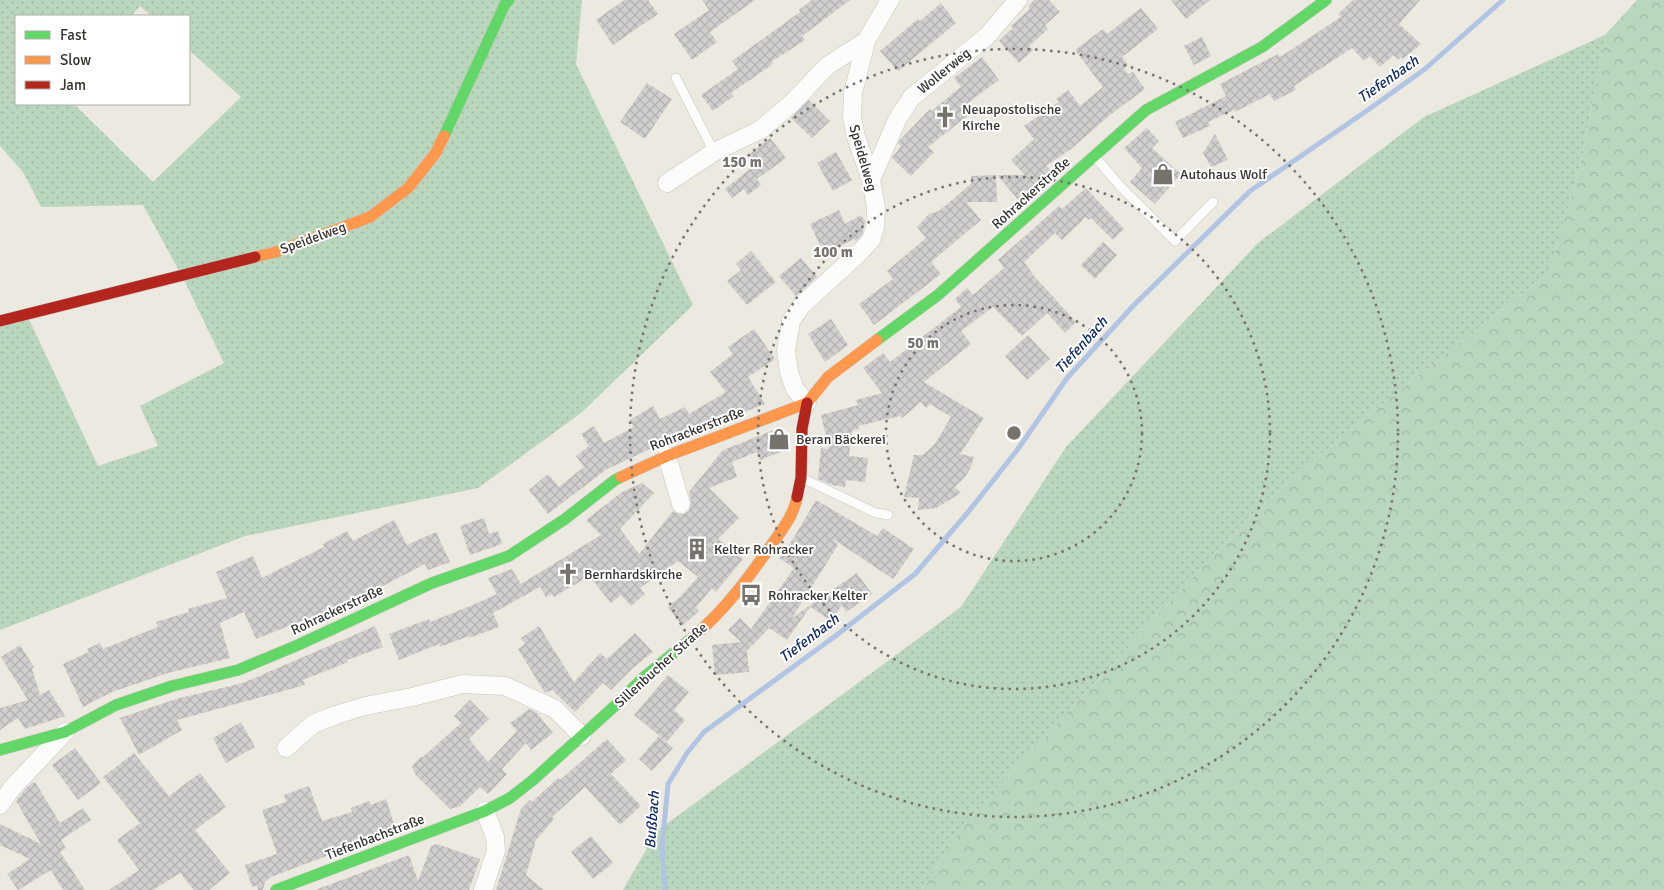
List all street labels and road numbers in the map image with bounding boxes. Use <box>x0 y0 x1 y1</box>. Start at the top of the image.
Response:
street label: Wollerweg <box>914 44 974 98</box>
street label: Speidelweg <box>845 123 881 193</box>
street label: Rohrackerstraße <box>988 153 1074 233</box>
street label: Speidelweg <box>278 218 348 258</box>
street label: Rohrackerstraße <box>647 403 747 455</box>
street label: Rohrackerstraße <box>288 581 386 639</box>
street label: Sillenbucher Straße <box>611 619 711 711</box>
street label: Tiefenbachstraße <box>323 810 427 864</box>

